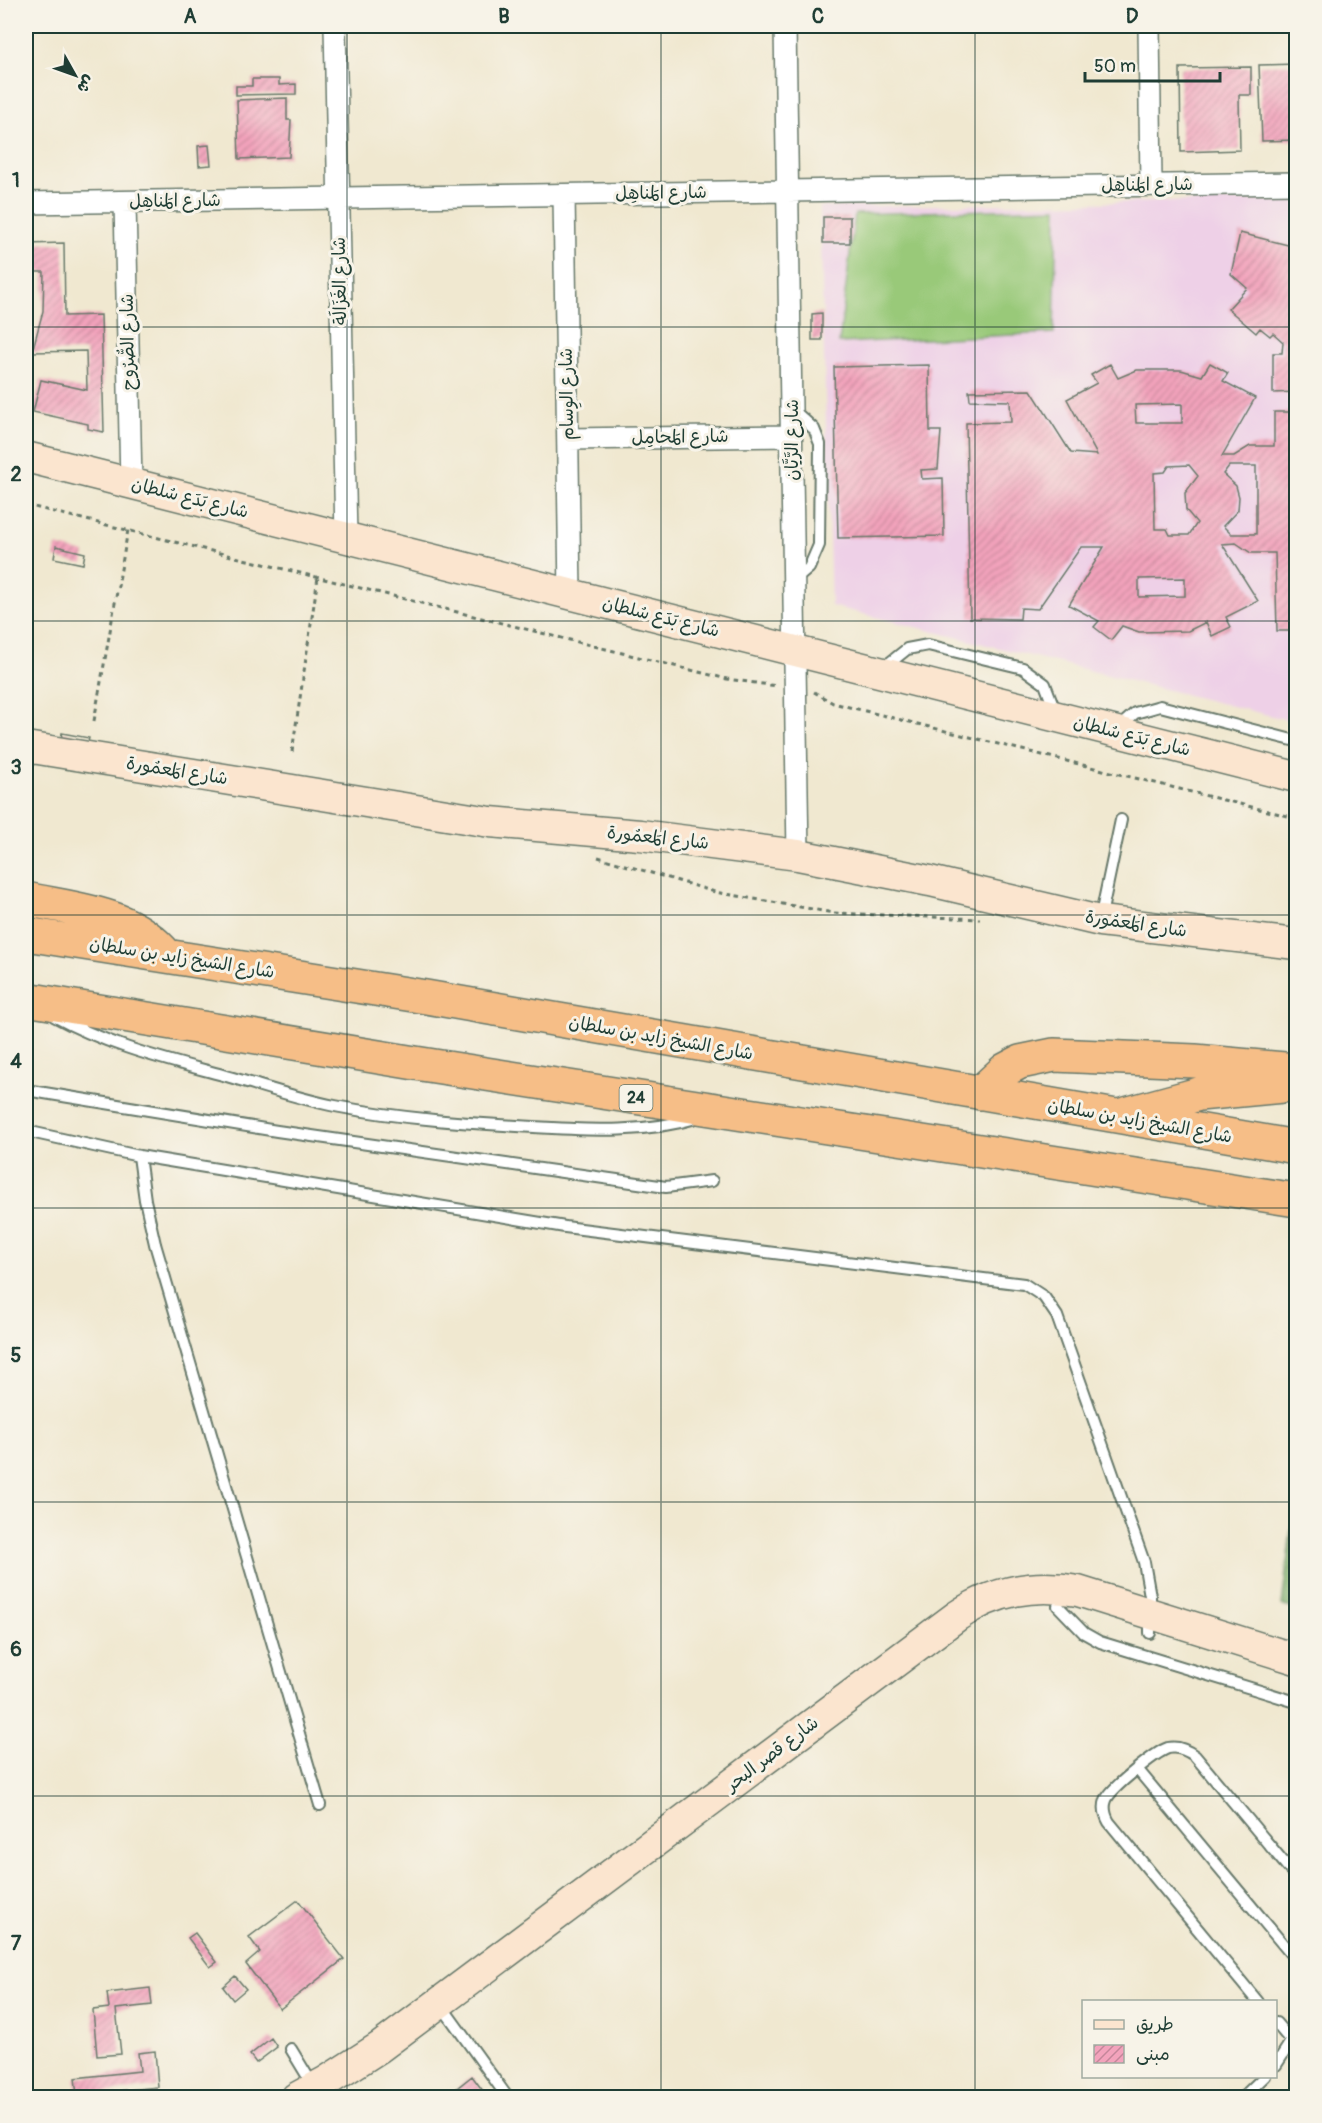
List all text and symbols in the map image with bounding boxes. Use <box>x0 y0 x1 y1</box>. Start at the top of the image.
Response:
text: A <box>184 4 197 29</box>
text: B <box>498 4 510 29</box>
text: C <box>812 4 824 29</box>
text: D <box>1126 4 1139 29</box>
north arrow <box>45 45 105 105</box>
scale bar <box>1085 45 1220 83</box>
text: 50 m <box>1094 55 1136 78</box>
text: ش <box>72 71 99 97</box>
text: 1 <box>12 168 20 193</box>
street label: شارع المَناهِل <box>1101 173 1193 197</box>
street label: شارع المَناهِل <box>615 181 707 205</box>
street label: شارع المَناهِل <box>129 189 221 213</box>
street label: شارع الغَزَالَة <box>326 237 352 325</box>
street label: شارع الصُّرُوح <box>115 294 140 390</box>
street label: شارع الوِسام <box>555 348 581 440</box>
street label: شارع الرَّيَّان <box>781 399 804 481</box>
street label: شارع المَحامِل <box>631 425 729 449</box>
text: 2 <box>10 462 22 487</box>
street label: شارع بَدَع سُلطان <box>129 472 251 524</box>
street label: شارع بَدَع سُلطان <box>600 591 722 643</box>
street label: شارع بَدَع سُلطان <box>1071 710 1193 762</box>
street label: شارع المَعمُورة <box>125 752 229 790</box>
text: 3 <box>10 755 22 780</box>
street label: شارع المَعمُورة <box>606 821 710 855</box>
street label: شارع المَعمُورة <box>1084 905 1188 943</box>
street label: شارع الشيخ زايد بن سلطان <box>88 932 276 984</box>
street label: شارع الشيخ زايد بن سلطان <box>567 1010 755 1066</box>
text: 4 <box>10 1049 22 1074</box>
road number: 24 <box>620 1085 652 1111</box>
street label: شارع الشيخ زايد بن سلطان <box>1046 1093 1234 1149</box>
text: 5 <box>11 1343 22 1368</box>
text: 6 <box>10 1637 22 1662</box>
street label: شارع قصر البحر <box>719 1711 823 1798</box>
text: 7 <box>11 1931 22 1956</box>
legend <box>1082 2000 1277 2078</box>
text: طريق <box>1136 2013 1174 2036</box>
text: مبنى <box>1136 2043 1170 2066</box>

